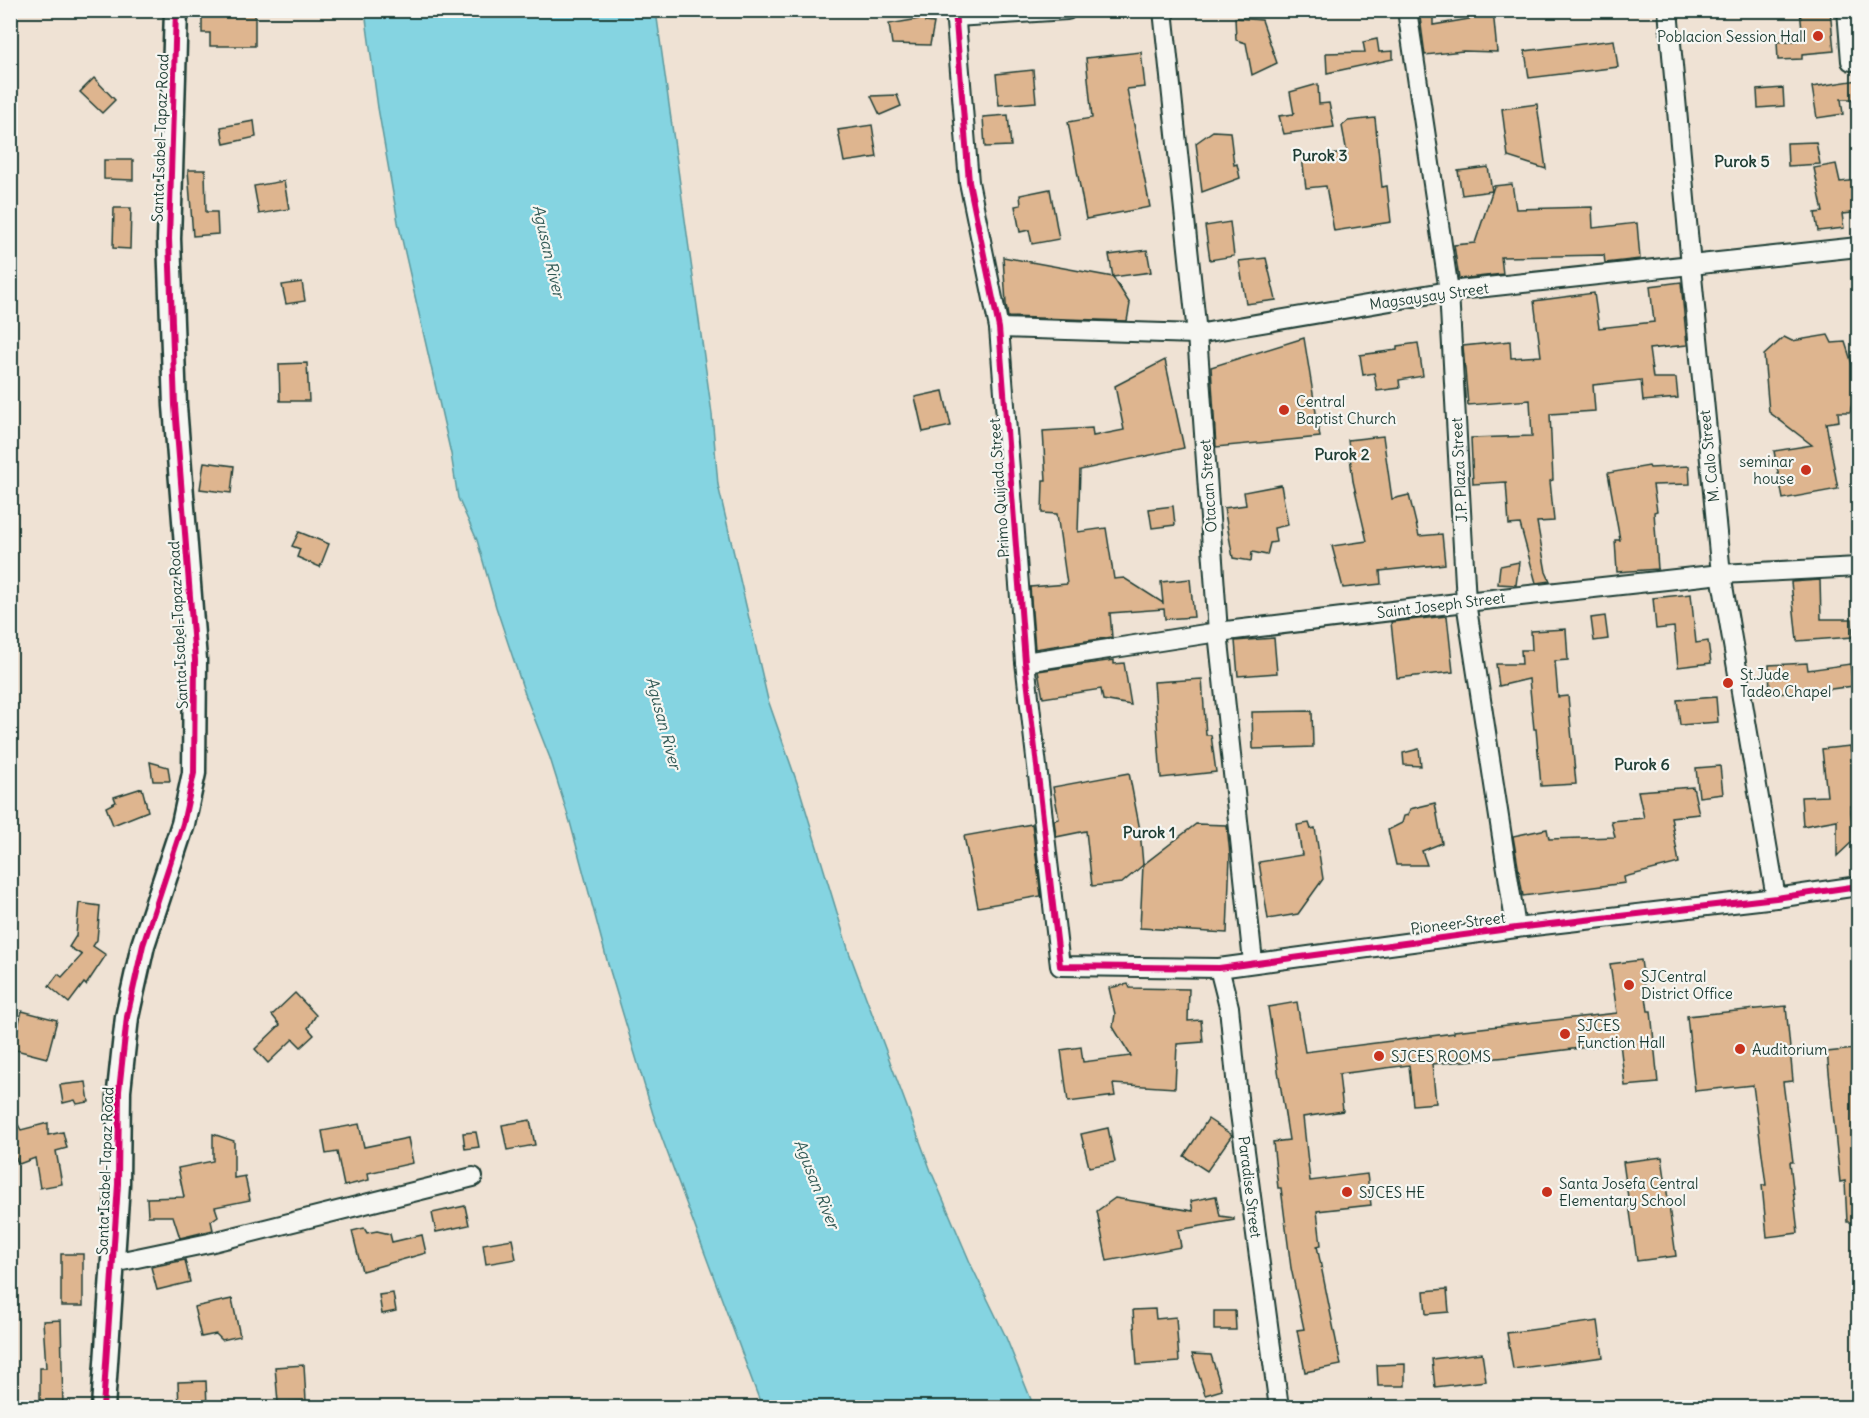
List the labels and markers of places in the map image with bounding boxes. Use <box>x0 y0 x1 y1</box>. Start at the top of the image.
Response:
place label: Poblacion Session Hall <box>1657 27 1806 46</box>
marker: Poblacion Session Hall <box>1811 29 1825 43</box>
place label: Central Baptist Church <box>1296 392 1397 428</box>
marker: Central Baptist Church <box>1277 403 1291 417</box>
place label: seminar house <box>1739 452 1794 488</box>
marker: seminar house <box>1799 463 1813 477</box>
place label: St.Jude Tadeo Chapel <box>1740 665 1831 701</box>
marker: St.Jude Tadeo Chapel <box>1721 676 1735 690</box>
place label: SJCentral District Office <box>1641 967 1733 1003</box>
marker: SJCentral District Office <box>1622 978 1636 992</box>
place label: SJCES Function Hall <box>1577 1016 1665 1052</box>
marker: SJCES Function Hall <box>1558 1027 1572 1041</box>
place label: Auditorium <box>1752 1040 1827 1059</box>
marker: Auditorium <box>1733 1042 1747 1056</box>
place label: SJCES ROOMS <box>1391 1047 1491 1066</box>
marker: SJCES ROOMS <box>1372 1049 1386 1063</box>
place label: Santa Josefa Central Elementary School <box>1559 1174 1698 1210</box>
place label: SJCES HE <box>1359 1183 1425 1202</box>
marker: SJCES HE <box>1340 1185 1354 1199</box>
marker: Santa Josefa Central Elementary School <box>1540 1185 1554 1199</box>

